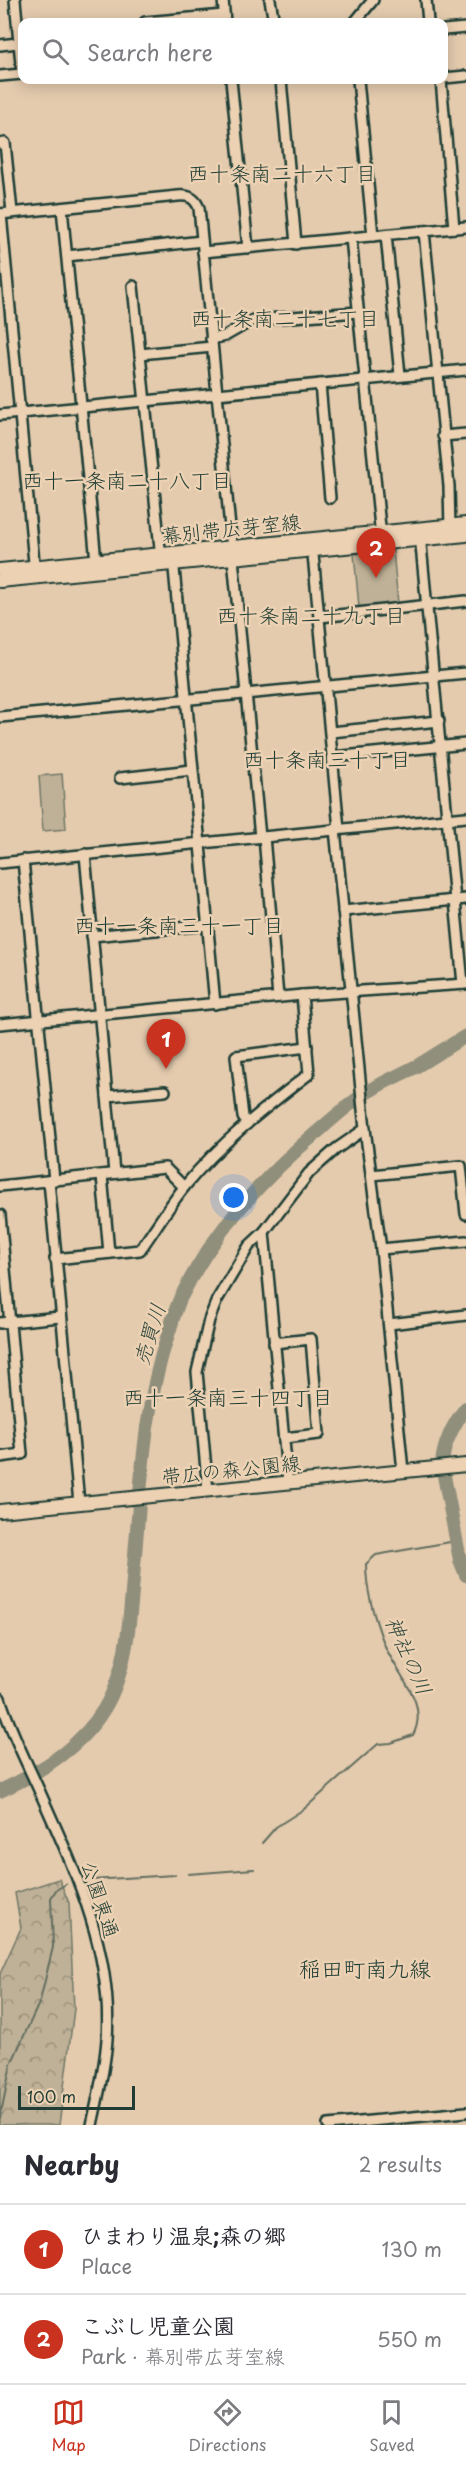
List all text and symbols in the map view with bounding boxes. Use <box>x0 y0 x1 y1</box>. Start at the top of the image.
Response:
search box <box>18 18 448 84</box>
icon: search <box>39 35 72 68</box>
text: Search here <box>87 35 213 68</box>
district label: 西十条南二十六丁目 <box>188 156 377 188</box>
district label: 西十条南二十七丁目 <box>191 301 380 333</box>
district label: 西十一条南二十八丁目 <box>22 463 232 495</box>
street label: 幕別帯広芽室線 <box>160 506 302 550</box>
pin: 2 <box>356 528 395 578</box>
district label: 西十条南二十九丁目 <box>217 598 406 630</box>
district label: 西十条南三十丁目 <box>243 742 411 774</box>
district label: 西十一条南三十一丁目 <box>74 908 284 940</box>
pin: 1 <box>146 1020 186 1069</box>
your location <box>219 1183 248 1212</box>
water label: 売買川 <box>123 1299 173 1369</box>
district label: 西十一条南三十四丁目 <box>123 1380 333 1412</box>
street label: 帯広の森公園線 <box>160 1447 302 1491</box>
water label: 神社の川 <box>378 1610 442 1700</box>
street label: 公園東通 <box>74 1856 128 1942</box>
district label: 稲田町南九線 <box>299 1951 431 1984</box>
scale bar <box>18 2083 135 2110</box>
text: 100 m <box>27 2084 76 2108</box>
text: Nearby <box>24 2145 119 2184</box>
text: 2 results <box>359 2149 442 2179</box>
text: ひまわり温泉;森の郷 <box>81 2218 285 2251</box>
text: 1 <box>39 2234 48 2264</box>
text: 130 m <box>382 2234 442 2264</box>
text: Place <box>81 2251 132 2281</box>
text: こぶし児童公園 <box>81 2308 235 2341</box>
text: 2 <box>36 2324 51 2354</box>
text: 550 m <box>377 2324 442 2354</box>
text: Park · 幕別帯広芽室線 <box>81 2341 284 2371</box>
tab: Map <box>51 2396 86 2456</box>
tab: Directions <box>188 2396 266 2456</box>
tab: Saved <box>369 2396 415 2456</box>

